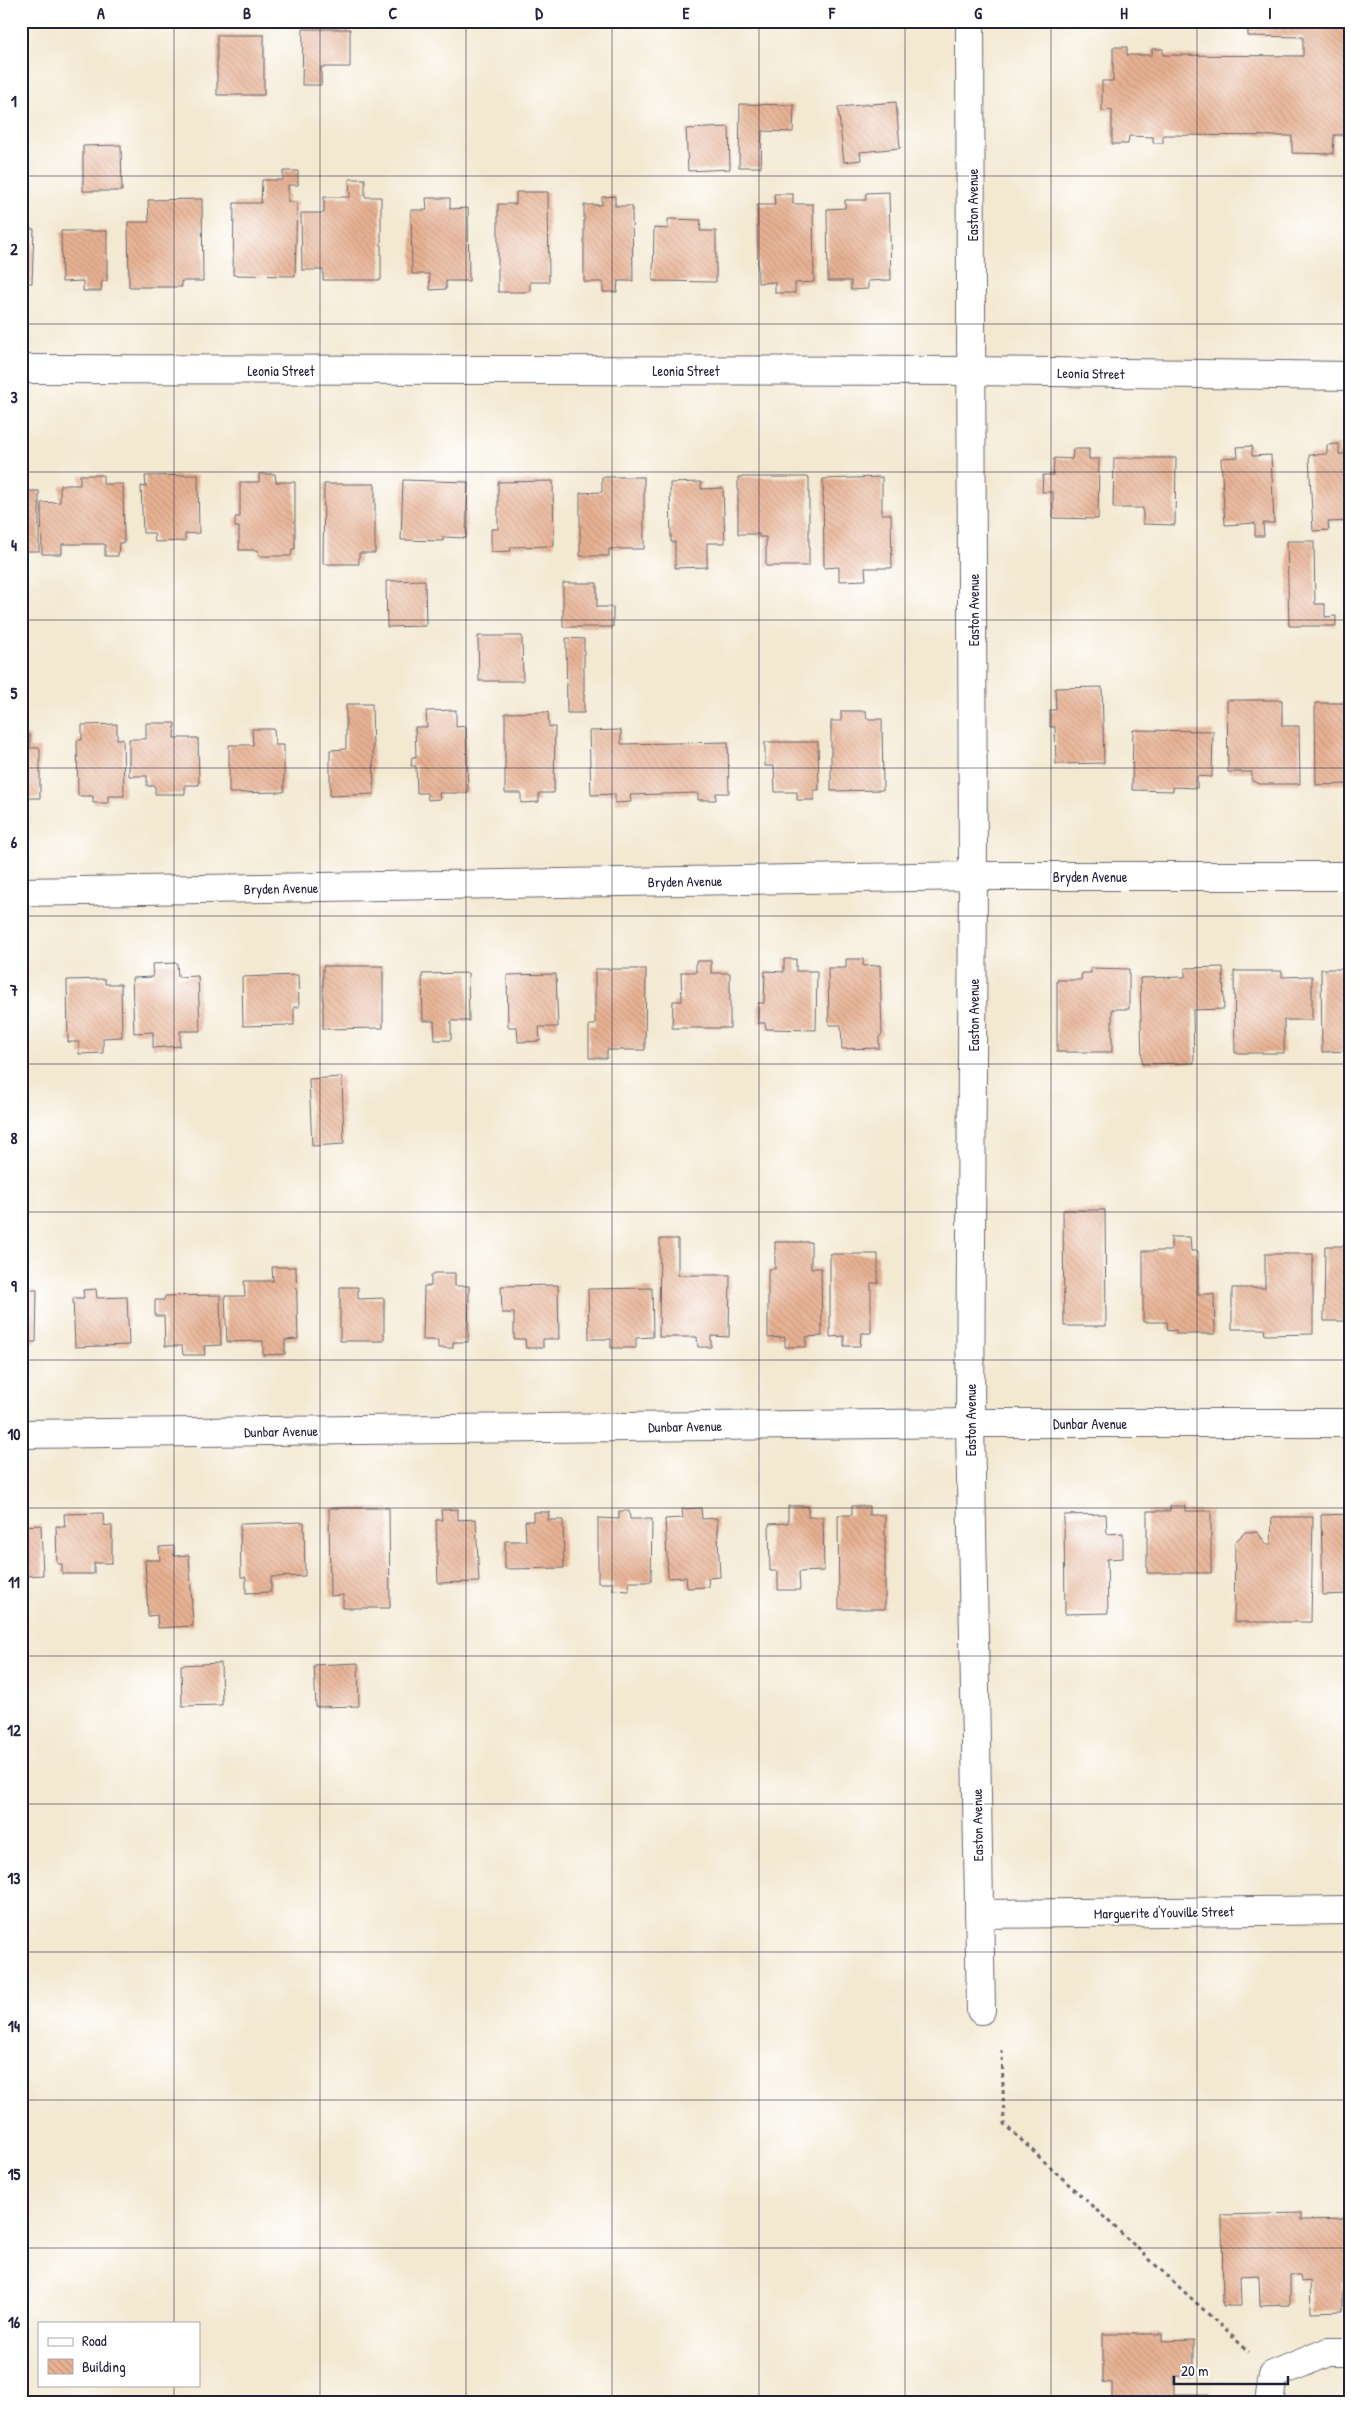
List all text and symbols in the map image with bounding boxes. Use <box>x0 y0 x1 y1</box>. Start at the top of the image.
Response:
text: A <box>97 2 105 24</box>
text: B <box>243 2 251 24</box>
text: C <box>389 2 398 24</box>
text: D <box>535 2 543 24</box>
text: E <box>682 2 690 24</box>
text: F <box>828 2 836 24</box>
text: G <box>974 2 982 24</box>
text: H <box>1120 2 1128 24</box>
text: I <box>1268 2 1272 24</box>
text: 1 <box>11 90 17 112</box>
street label: Easton Avenue <box>963 168 982 241</box>
text: 2 <box>10 238 18 260</box>
street label: Leonia Street <box>247 361 315 380</box>
street label: Leonia Street <box>652 361 720 380</box>
street label: Leonia Street <box>1057 363 1125 383</box>
text: 3 <box>10 386 18 408</box>
text: 4 <box>11 534 17 556</box>
street label: Easton Avenue <box>964 573 983 646</box>
text: 5 <box>11 682 18 704</box>
text: 6 <box>11 831 18 853</box>
street label: Bryden Avenue <box>1053 867 1128 887</box>
street label: Bryden Avenue <box>648 871 723 892</box>
street label: Bryden Avenue <box>244 878 319 899</box>
street label: Easton Avenue <box>964 978 983 1051</box>
text: 7 <box>9 979 18 1001</box>
text: 8 <box>11 1127 18 1149</box>
text: 9 <box>11 1275 17 1297</box>
street label: Easton Avenue <box>961 1383 980 1456</box>
street label: Dunbar Avenue <box>1053 1414 1127 1433</box>
street label: Dunbar Avenue <box>648 1416 723 1436</box>
street label: Dunbar Avenue <box>244 1421 319 1441</box>
text: 10 <box>8 1423 20 1445</box>
text: 11 <box>8 1571 20 1593</box>
text: 12 <box>7 1719 21 1741</box>
street label: Easton Avenue <box>967 1788 987 1861</box>
text: 13 <box>8 1867 20 1889</box>
street label: Marguerite d'Youville Street <box>1094 1901 1234 1924</box>
text: 14 <box>8 2015 20 2037</box>
text: 15 <box>8 2163 21 2185</box>
text: 16 <box>8 2311 21 2333</box>
legend <box>38 2322 200 2386</box>
text: Road <box>82 2330 107 2351</box>
scale bar <box>1174 2354 1287 2386</box>
text: Building <box>82 2356 126 2377</box>
text: 20 m <box>1181 2360 1208 2381</box>

